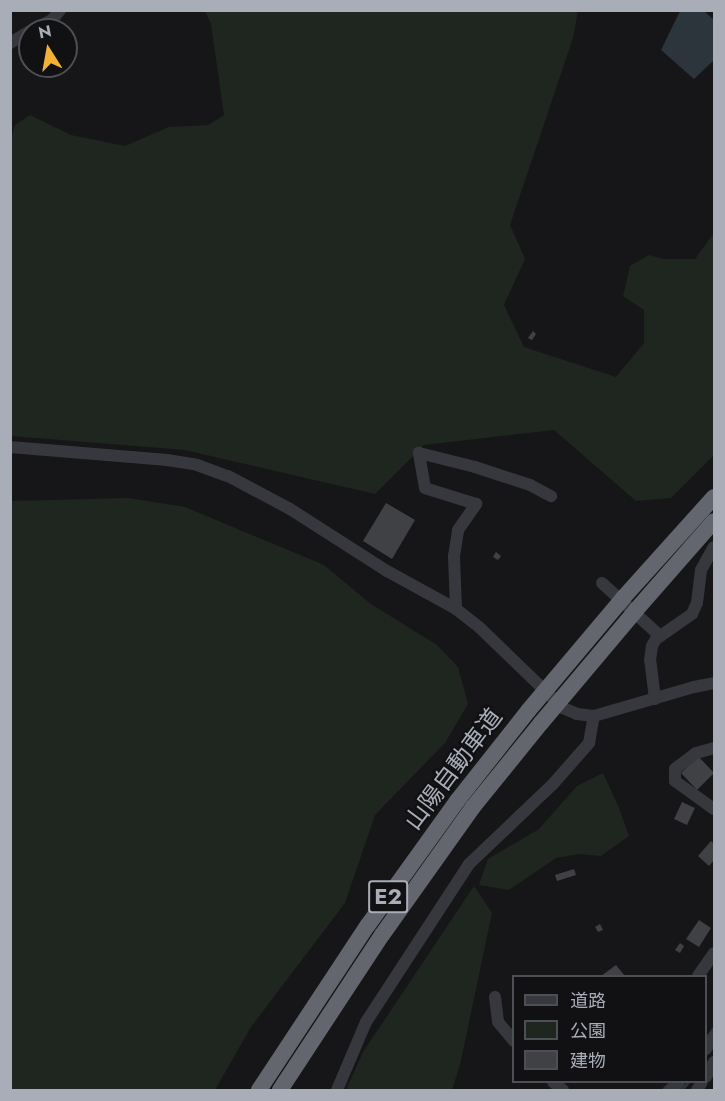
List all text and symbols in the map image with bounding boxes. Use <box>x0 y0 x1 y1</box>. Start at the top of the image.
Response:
north arrow <box>18 18 78 78</box>
text: N <box>36 19 53 44</box>
street label: 山陽自動車道 <box>398 703 508 835</box>
road number: E2 <box>367 878 409 916</box>
legend <box>512 975 707 1083</box>
text: 道路 <box>570 988 606 1014</box>
text: 公園 <box>570 1018 606 1044</box>
text: 建物 <box>570 1048 606 1074</box>

